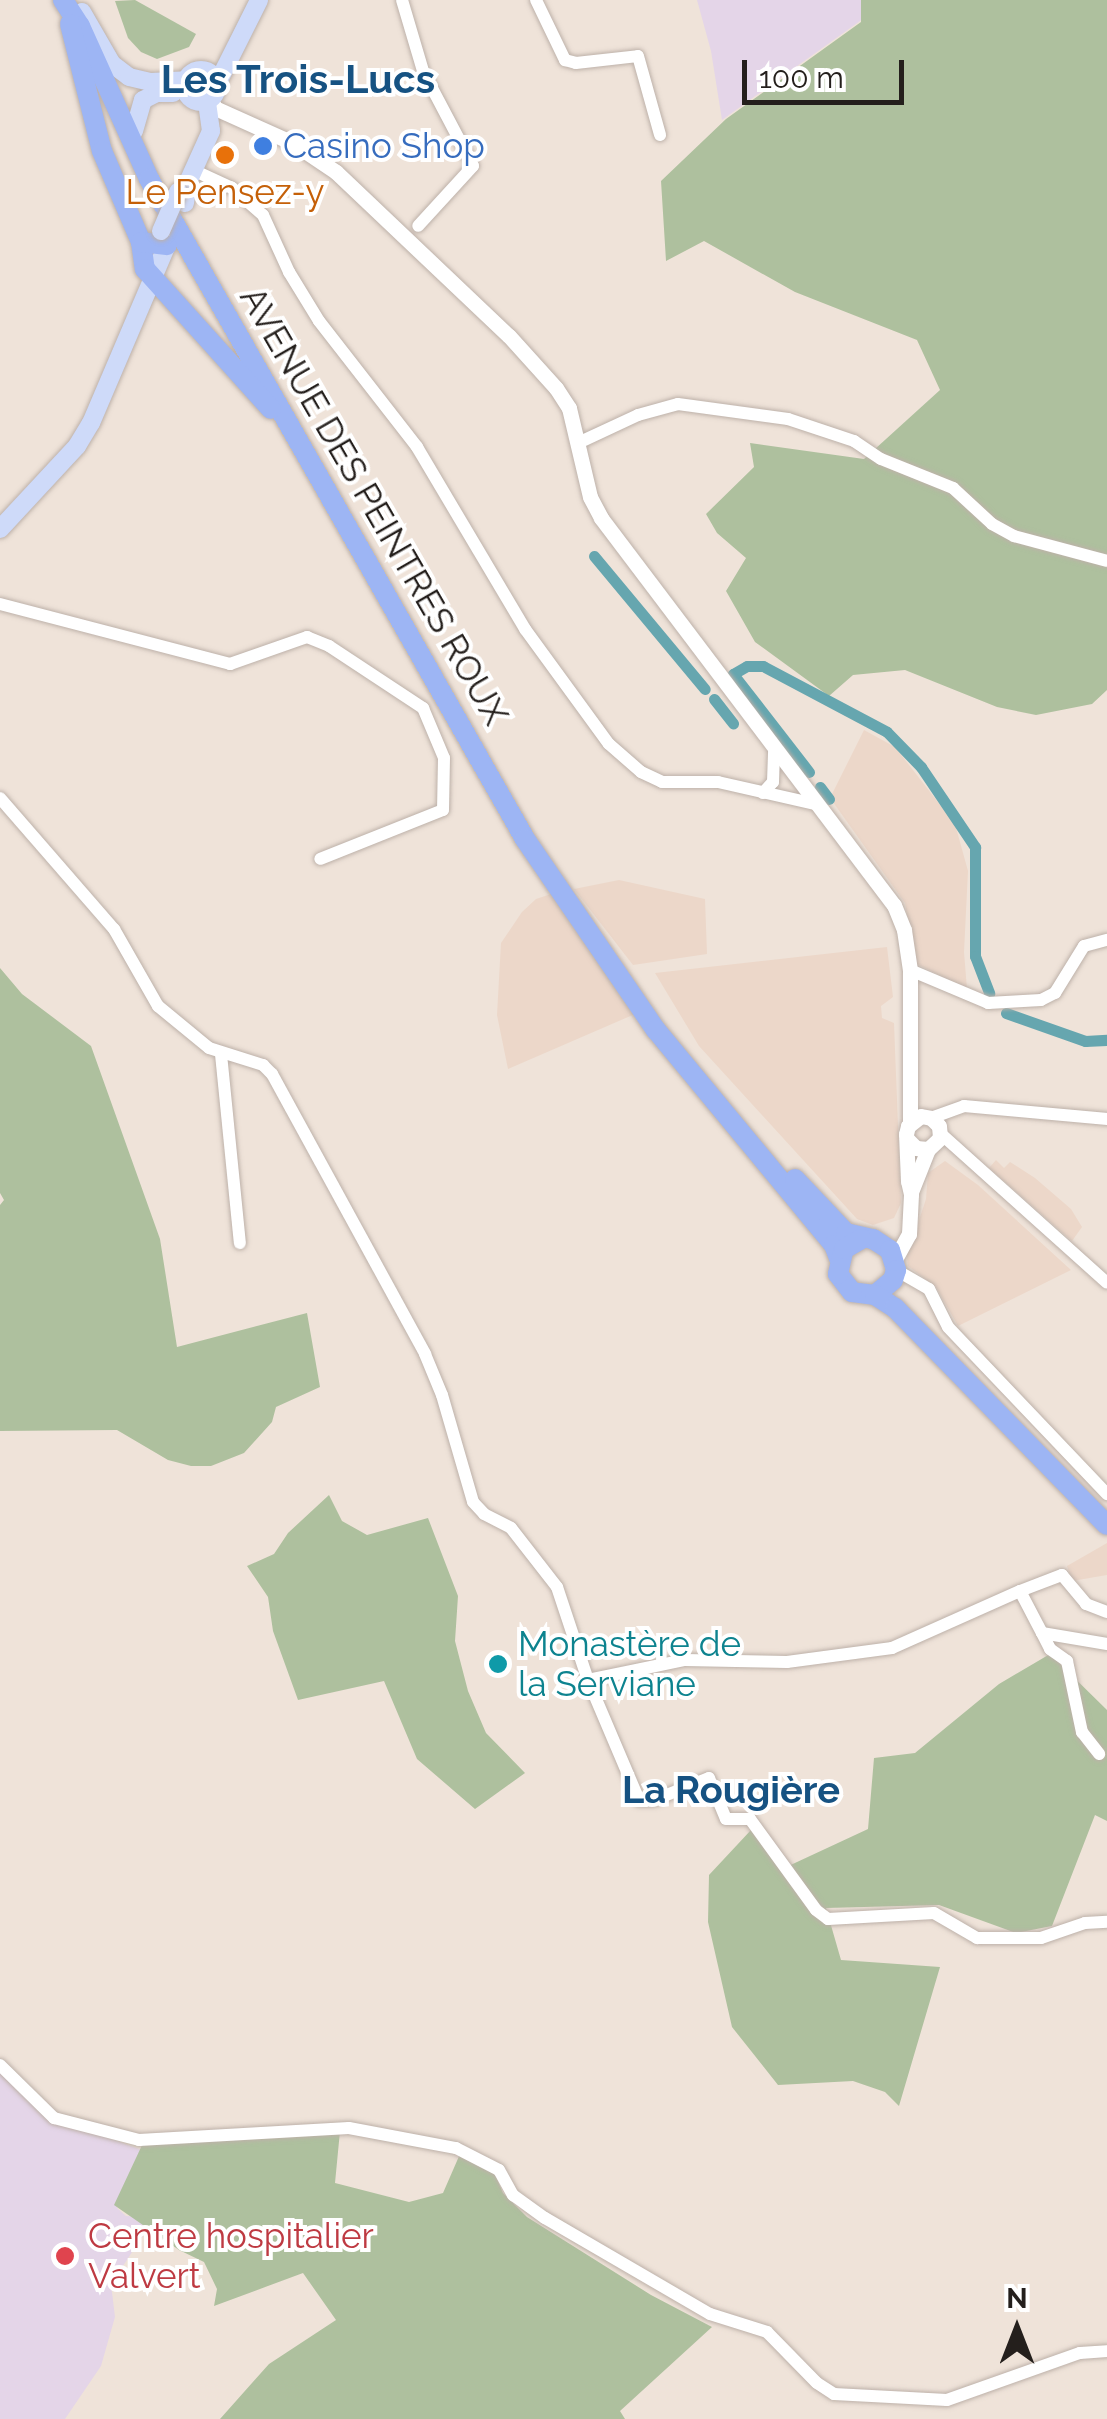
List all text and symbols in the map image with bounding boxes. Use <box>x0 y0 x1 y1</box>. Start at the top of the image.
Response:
scale bar <box>747 40 910 102</box>
district label: Les Trois-Lucs <box>160 55 436 103</box>
text: 100 m <box>759 60 844 95</box>
place label: Casino Shop <box>283 125 485 167</box>
marker: Casino Shop <box>252 135 274 157</box>
marker: Le Pensez-y <box>214 144 236 166</box>
place label: Le Pensez-y <box>126 171 324 213</box>
street label: AVENUE DES PEINTRES ROUX <box>231 280 517 732</box>
place label: Monastère de la Serviane <box>518 1623 741 1705</box>
marker: Monastère de la Serviane <box>487 1653 509 1675</box>
district label: La Rougière <box>622 1767 840 1813</box>
place label: Centre hospitalier Valvert <box>88 2215 374 2297</box>
marker: Centre hospitalier Valvert <box>52 2243 78 2269</box>
north arrow <box>967 2279 1067 2379</box>
text: N <box>1006 2282 1028 2315</box>

